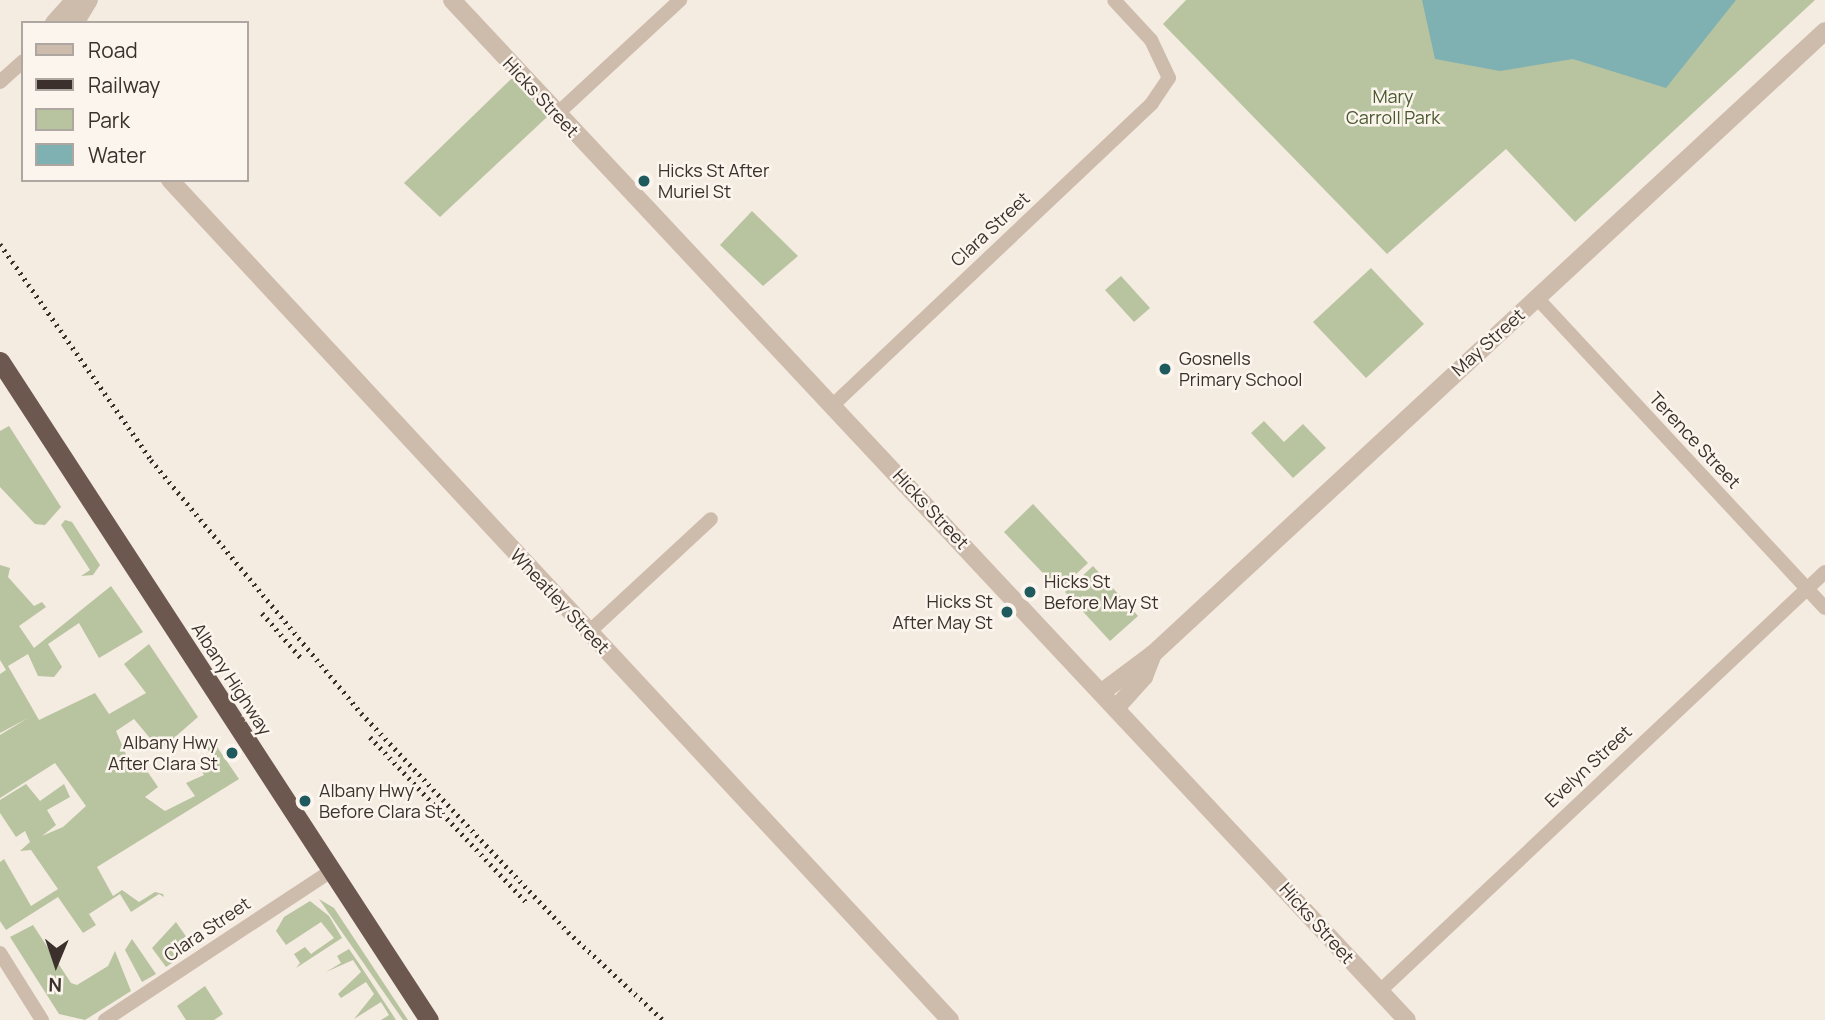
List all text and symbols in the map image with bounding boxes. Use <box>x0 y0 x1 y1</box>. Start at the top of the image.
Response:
legend <box>21 21 248 182</box>
text: Road <box>88 36 138 64</box>
street label: Hicks Street <box>499 53 583 141</box>
text: Railway <box>88 71 160 99</box>
park label: Mary Carroll Park <box>1346 86 1440 128</box>
text: Park <box>88 106 130 134</box>
text: Water <box>88 141 146 169</box>
place label: Hicks St After Muriel St <box>658 160 769 202</box>
marker: Hicks St After Muriel St <box>636 173 652 189</box>
street label: Clara Street <box>946 187 1034 271</box>
street label: May Street <box>1447 304 1529 380</box>
place label: Gosnells Primary School <box>1179 348 1303 390</box>
marker: Gosnells Primary School <box>1157 361 1173 377</box>
street label: Terence Street <box>1645 387 1745 493</box>
street label: Hicks Street <box>889 465 973 553</box>
street label: Wheatley Street <box>506 544 614 658</box>
place label: Hicks St Before May St <box>1044 571 1159 614</box>
marker: Hicks St Before May St <box>1022 584 1038 600</box>
place label: Hicks St After May St <box>892 591 993 634</box>
marker: Hicks St After May St <box>999 604 1015 620</box>
street label: Albany Highway <box>188 619 276 739</box>
street label: Evelyn Street <box>1540 720 1636 812</box>
place label: Albany Hwy After Clara St <box>108 732 218 774</box>
marker: Albany Hwy After Clara St <box>224 745 240 761</box>
place label: Albany Hwy Before Clara St <box>319 780 443 822</box>
marker: Albany Hwy Before Clara St <box>297 793 313 809</box>
street label: Hicks Street <box>1275 878 1359 968</box>
street label: Clara Street <box>160 892 254 966</box>
north arrow <box>21 929 91 999</box>
text: N <box>48 972 63 998</box>

